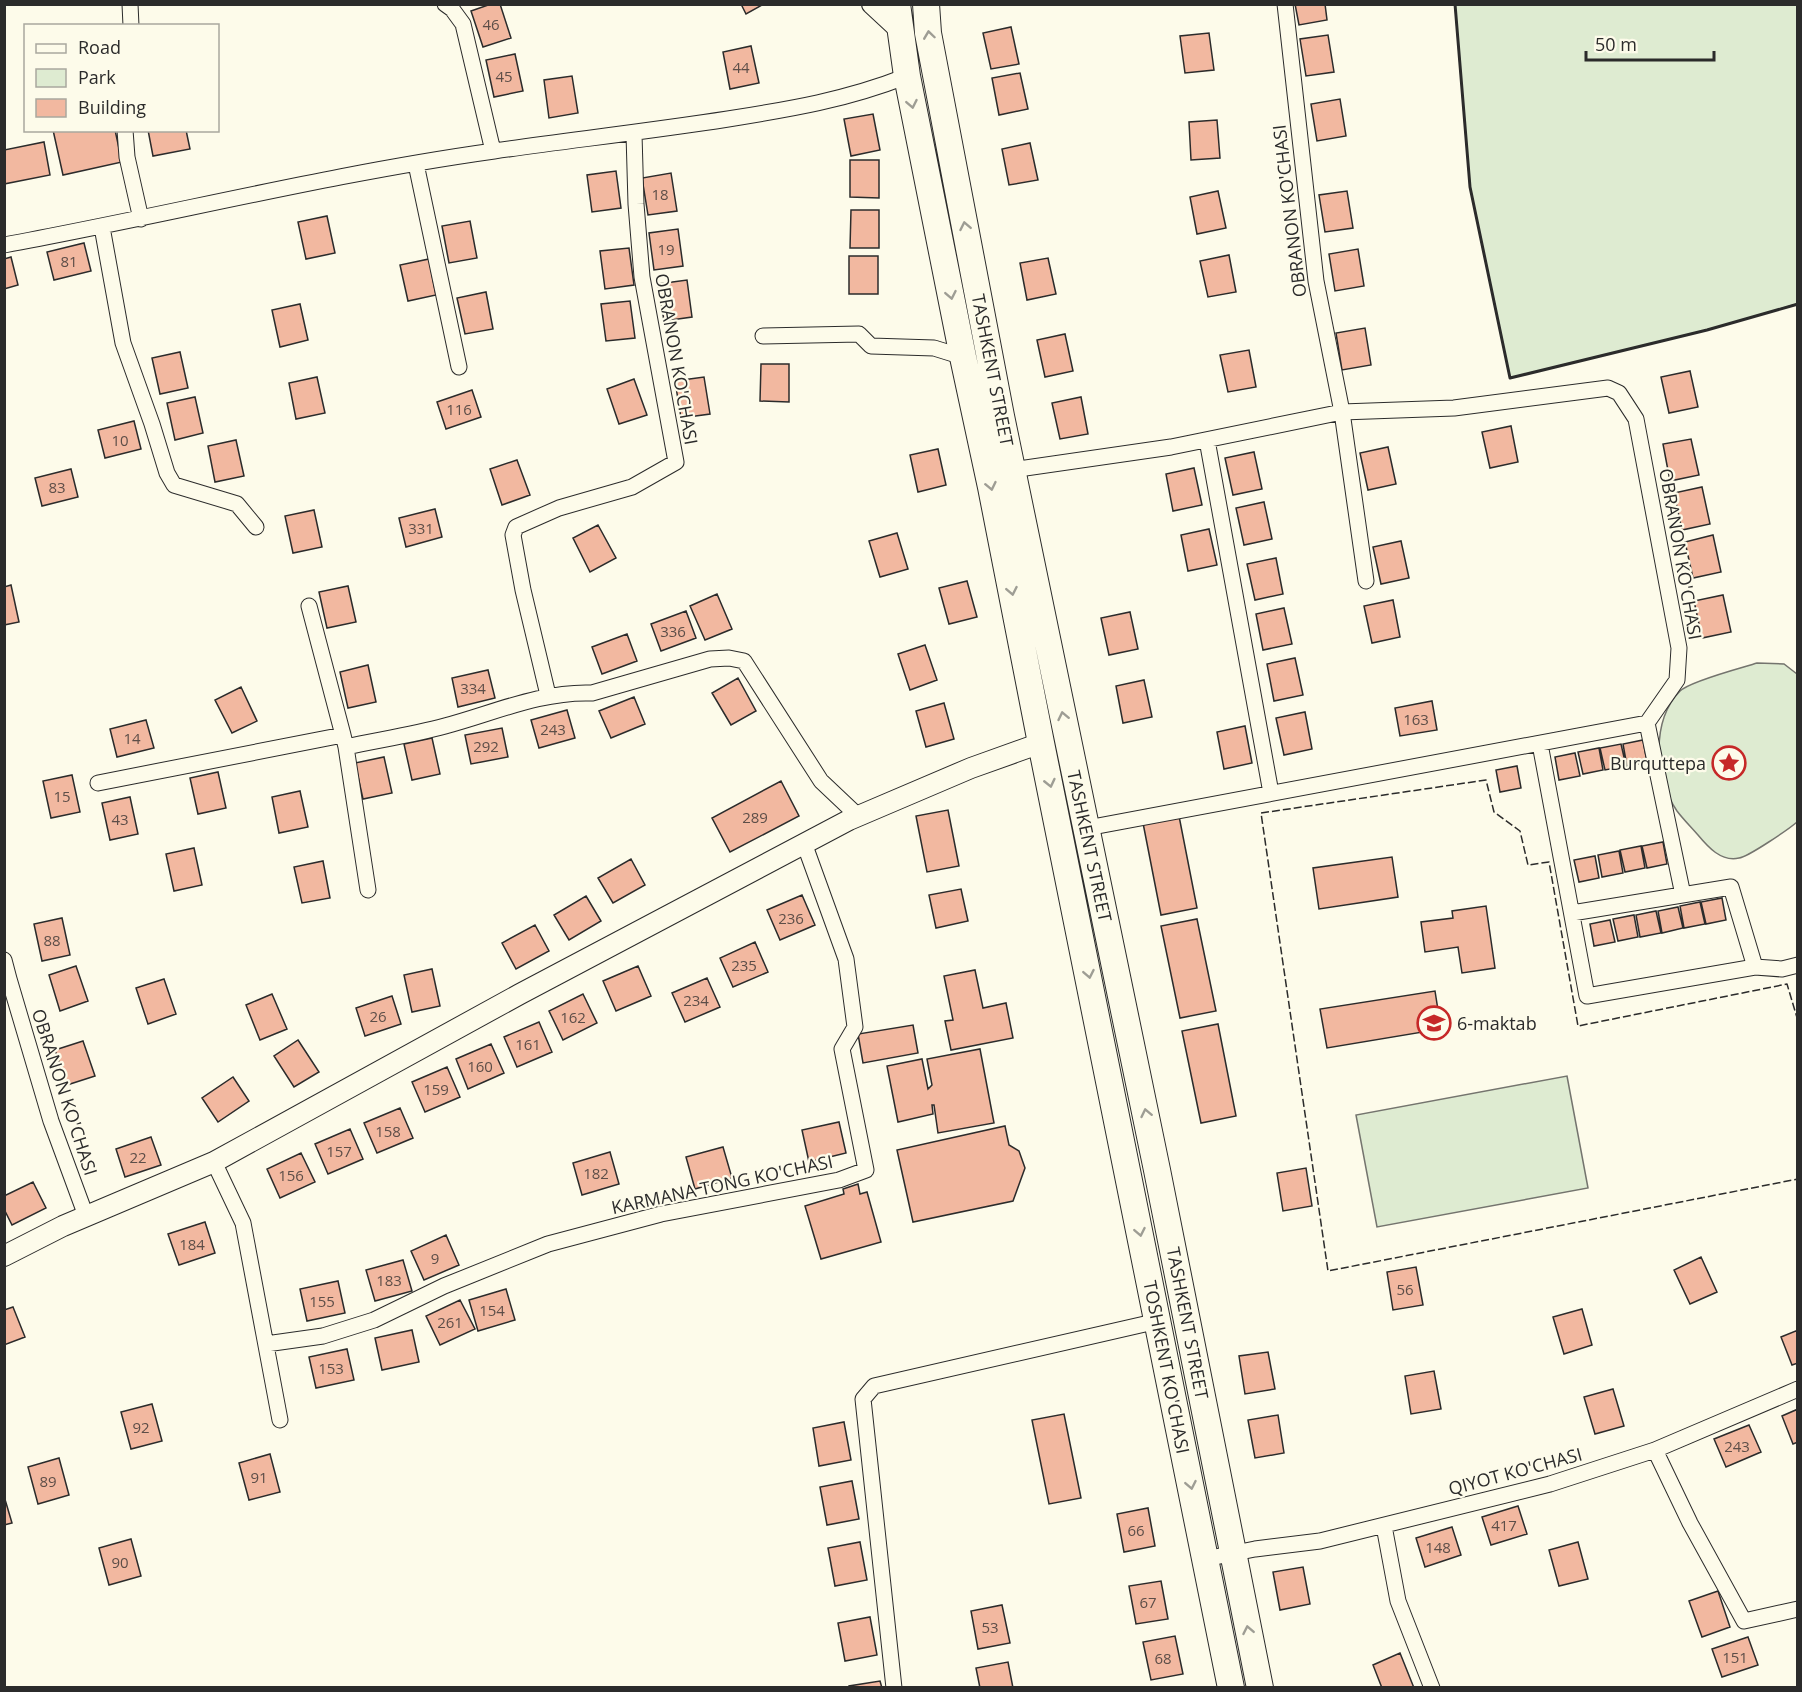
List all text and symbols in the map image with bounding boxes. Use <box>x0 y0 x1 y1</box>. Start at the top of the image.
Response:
house number: 46 <box>482 14 500 34</box>
legend <box>24 24 219 132</box>
scale bar <box>1586 24 1714 62</box>
one-way arrow <box>924 30 936 39</box>
text: 50 m <box>1595 32 1637 56</box>
text: Road <box>78 35 121 59</box>
house number: 44 <box>732 57 750 77</box>
text: Park <box>78 65 116 89</box>
house number: 45 <box>495 66 513 86</box>
text: Building <box>78 95 146 119</box>
one-way arrow <box>905 98 918 108</box>
street label: OBRANON KO'CHASI <box>1267 123 1311 299</box>
house number: 18 <box>651 184 669 204</box>
one-way arrow <box>959 222 972 232</box>
house number: 19 <box>657 239 675 259</box>
house number: 81 <box>60 251 78 271</box>
street label: OBRANON KO'CHASI <box>650 271 704 447</box>
one-way arrow <box>943 290 956 300</box>
street label: TASHKENT STREET <box>966 292 1020 448</box>
house number: 116 <box>446 399 472 419</box>
house number: 10 <box>111 430 129 450</box>
street label: OBRANON KO'CHASI <box>1654 466 1708 642</box>
house number: 83 <box>48 477 66 497</box>
one-way arrow <box>984 480 997 490</box>
house number: 331 <box>408 518 434 538</box>
one-way arrow <box>1005 586 1018 596</box>
house number: 336 <box>660 621 686 641</box>
house number: 334 <box>460 678 486 698</box>
house number: 163 <box>1403 709 1429 729</box>
one-way arrow <box>1058 712 1071 722</box>
house number: 243 <box>540 719 566 739</box>
house number: 14 <box>123 728 141 748</box>
house number: 292 <box>473 736 499 756</box>
place icon: Burquttepa <box>1711 745 1747 781</box>
place label: Burquttepa <box>1610 751 1706 775</box>
street label: TASHKENT STREET <box>1062 768 1118 924</box>
one-way arrow <box>1042 777 1055 787</box>
house number: 15 <box>53 786 71 806</box>
house number: 289 <box>742 807 768 827</box>
house number: 43 <box>111 809 129 829</box>
house number: 236 <box>778 908 804 928</box>
house number: 88 <box>43 930 61 950</box>
house number: 235 <box>731 955 757 975</box>
one-way arrow <box>1081 968 1094 978</box>
house number: 234 <box>683 990 709 1010</box>
school or university icon: 6-maktab <box>1416 1005 1452 1041</box>
street label: OBRANON KO'CHASI <box>27 1006 103 1178</box>
house number: 26 <box>369 1006 387 1026</box>
house number: 162 <box>560 1007 586 1027</box>
place label: 6-maktab <box>1457 1011 1537 1035</box>
house number: 161 <box>515 1034 541 1054</box>
house number: 160 <box>467 1056 493 1076</box>
house number: 159 <box>423 1079 449 1099</box>
one-way arrow <box>1140 1108 1153 1118</box>
house number: 158 <box>375 1121 401 1141</box>
house number: 157 <box>326 1141 352 1161</box>
house number: 22 <box>129 1147 147 1167</box>
street label: KARMANA TONG KO'CHASI <box>609 1149 835 1219</box>
house number: 182 <box>583 1163 609 1183</box>
house number: 156 <box>278 1165 304 1185</box>
one-way arrow <box>1133 1226 1146 1236</box>
house number: 184 <box>179 1234 205 1254</box>
street label: TASHKENT STREET <box>1161 1245 1215 1401</box>
house number: 9 <box>431 1248 439 1268</box>
house number: 183 <box>376 1270 402 1290</box>
street label: TOSHKENT KO'CHASI <box>1138 1278 1196 1456</box>
house number: 56 <box>1396 1279 1414 1299</box>
house number: 155 <box>309 1291 335 1311</box>
house number: 154 <box>479 1300 505 1320</box>
house number: 261 <box>437 1312 463 1332</box>
house number: 153 <box>318 1358 344 1378</box>
house number: 92 <box>132 1417 150 1437</box>
house number: 243 <box>1724 1436 1750 1456</box>
street label: QIYOT KO'CHASI <box>1445 1442 1585 1500</box>
house number: 91 <box>250 1467 268 1487</box>
house number: 89 <box>39 1471 57 1491</box>
one-way arrow <box>1183 1479 1196 1489</box>
house number: 417 <box>1491 1515 1517 1535</box>
house number: 66 <box>1127 1520 1145 1540</box>
house number: 148 <box>1425 1537 1451 1557</box>
house number: 90 <box>111 1552 129 1572</box>
house number: 67 <box>1139 1592 1157 1612</box>
house number: 53 <box>981 1617 999 1637</box>
one-way arrow <box>1242 1625 1255 1635</box>
house number: 151 <box>1722 1647 1748 1667</box>
house number: 68 <box>1154 1648 1172 1668</box>

